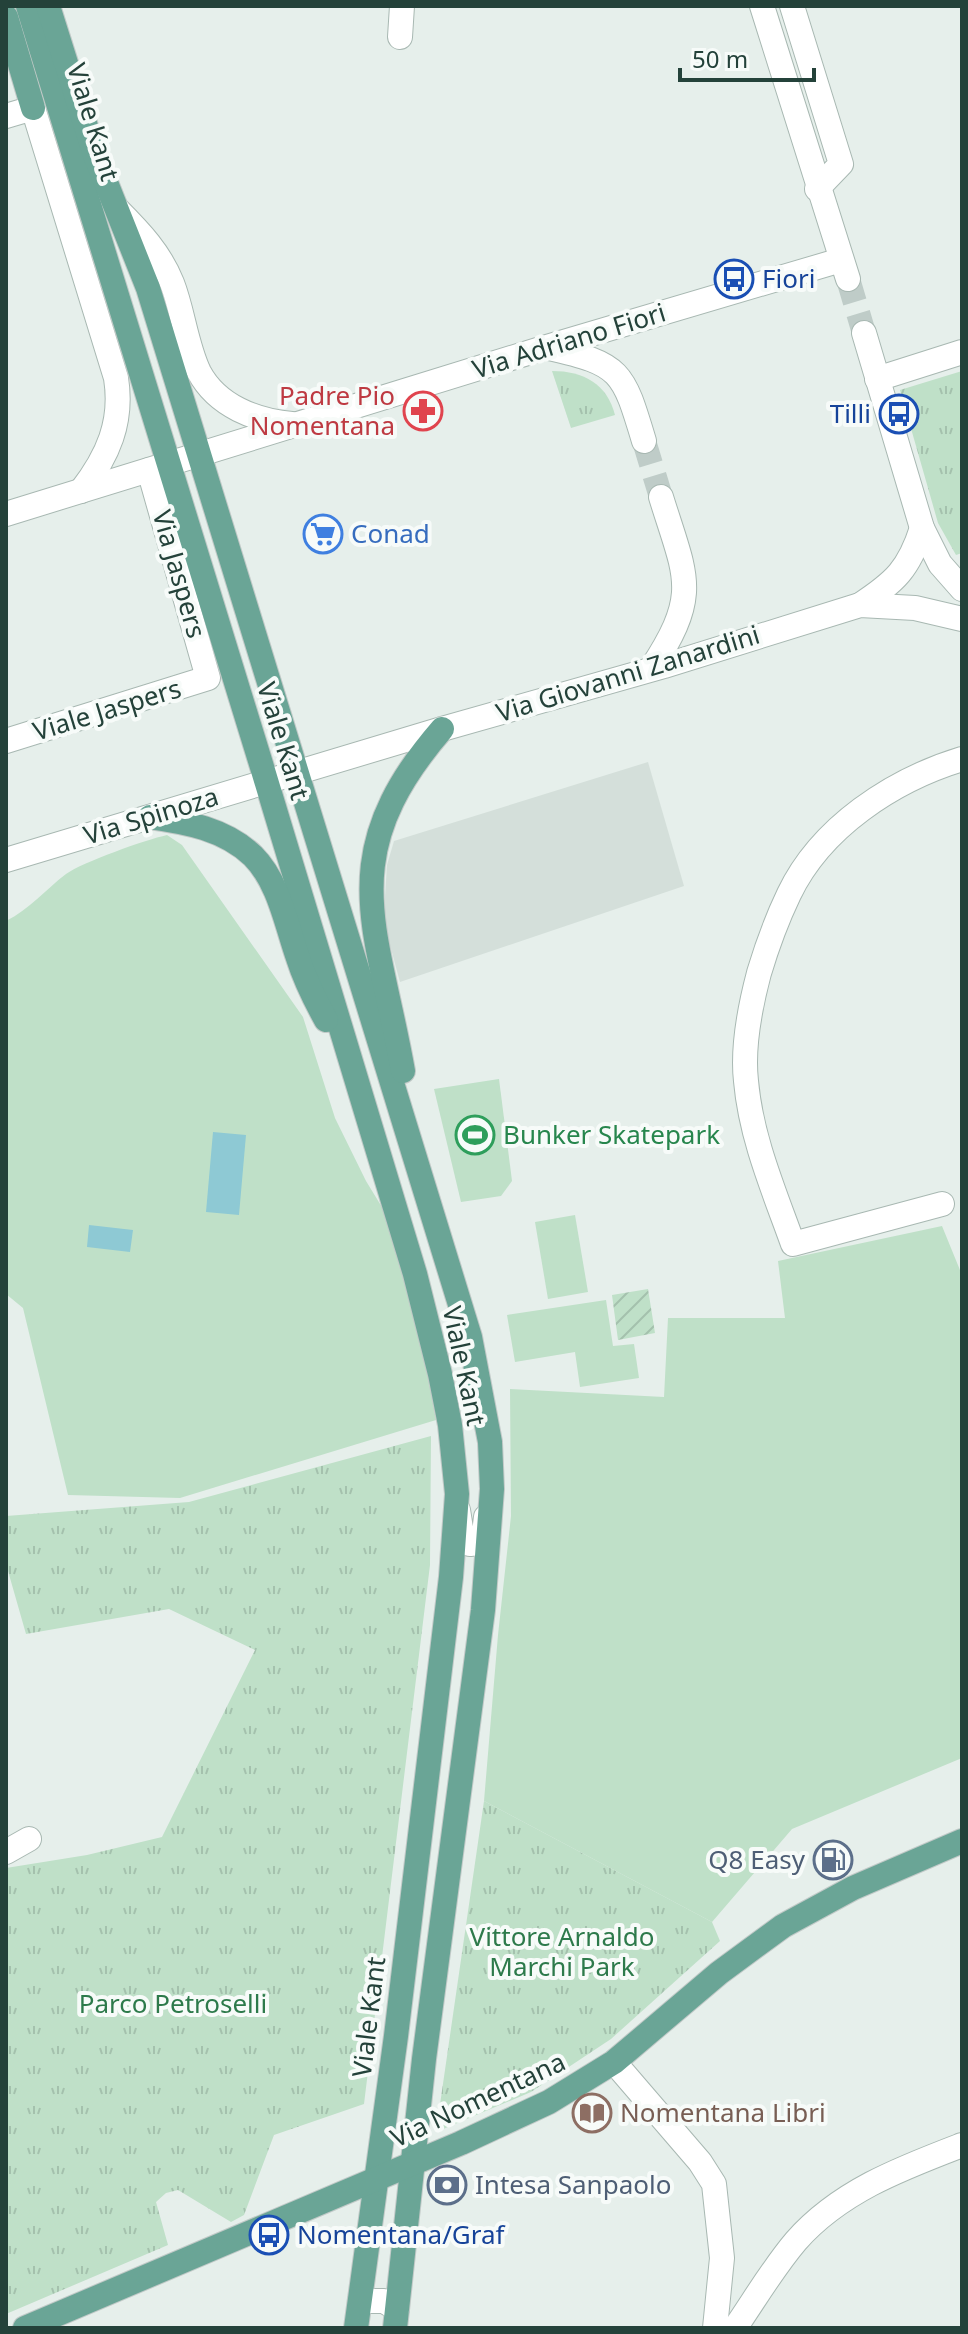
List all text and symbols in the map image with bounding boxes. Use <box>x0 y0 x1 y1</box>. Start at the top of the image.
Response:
scale bar <box>680 32 814 82</box>
text: 50 m <box>692 42 748 75</box>
street label: Viale Kant <box>59 59 129 185</box>
bus stop icon: Fiori <box>713 258 755 300</box>
place label: Fiori <box>762 260 815 296</box>
street label: Via Adriano Fiori <box>468 294 670 387</box>
place label: Padre Pio Nomentana <box>250 377 395 443</box>
pharmacy icon: Padre Pio Nomentana <box>402 390 444 432</box>
bus stop icon: Tilli <box>878 393 920 435</box>
place label: Tilli <box>830 395 871 431</box>
street label: Via Jaspers <box>145 505 215 642</box>
supermarket icon: Conad <box>302 513 344 555</box>
place label: Conad <box>351 515 430 551</box>
street label: Via Giovanni Zanardini <box>492 616 764 730</box>
street label: Viale Jaspers <box>28 669 185 749</box>
street label: Viale Kant <box>249 678 319 804</box>
street label: Via Spinoza <box>79 778 222 853</box>
sports icon: Bunker Skatepark <box>454 1114 496 1156</box>
place label: Bunker Skatepark <box>503 1116 720 1152</box>
street label: Viale Kant <box>435 1303 495 1429</box>
fuel station icon: Q8 Easy <box>812 1839 854 1881</box>
place label: Q8 Easy <box>708 1841 806 1877</box>
park label: Vittore Arnaldo Marchi Park <box>470 1918 654 1984</box>
street label: Viale Kant <box>343 1955 393 2079</box>
park label: Parco Petroselli <box>79 1985 267 2021</box>
street label: Via Nomentana <box>384 2043 571 2155</box>
library icon: Nomentana Libri <box>571 2092 613 2134</box>
place label: Nomentana Libri <box>620 2094 826 2130</box>
bank icon: Intesa Sanpaolo <box>426 2164 468 2206</box>
place label: Intesa Sanpaolo <box>475 2166 671 2202</box>
bus stop icon: Nomentana/Graf <box>248 2214 290 2256</box>
place label: Nomentana/Graf <box>297 2216 507 2252</box>

